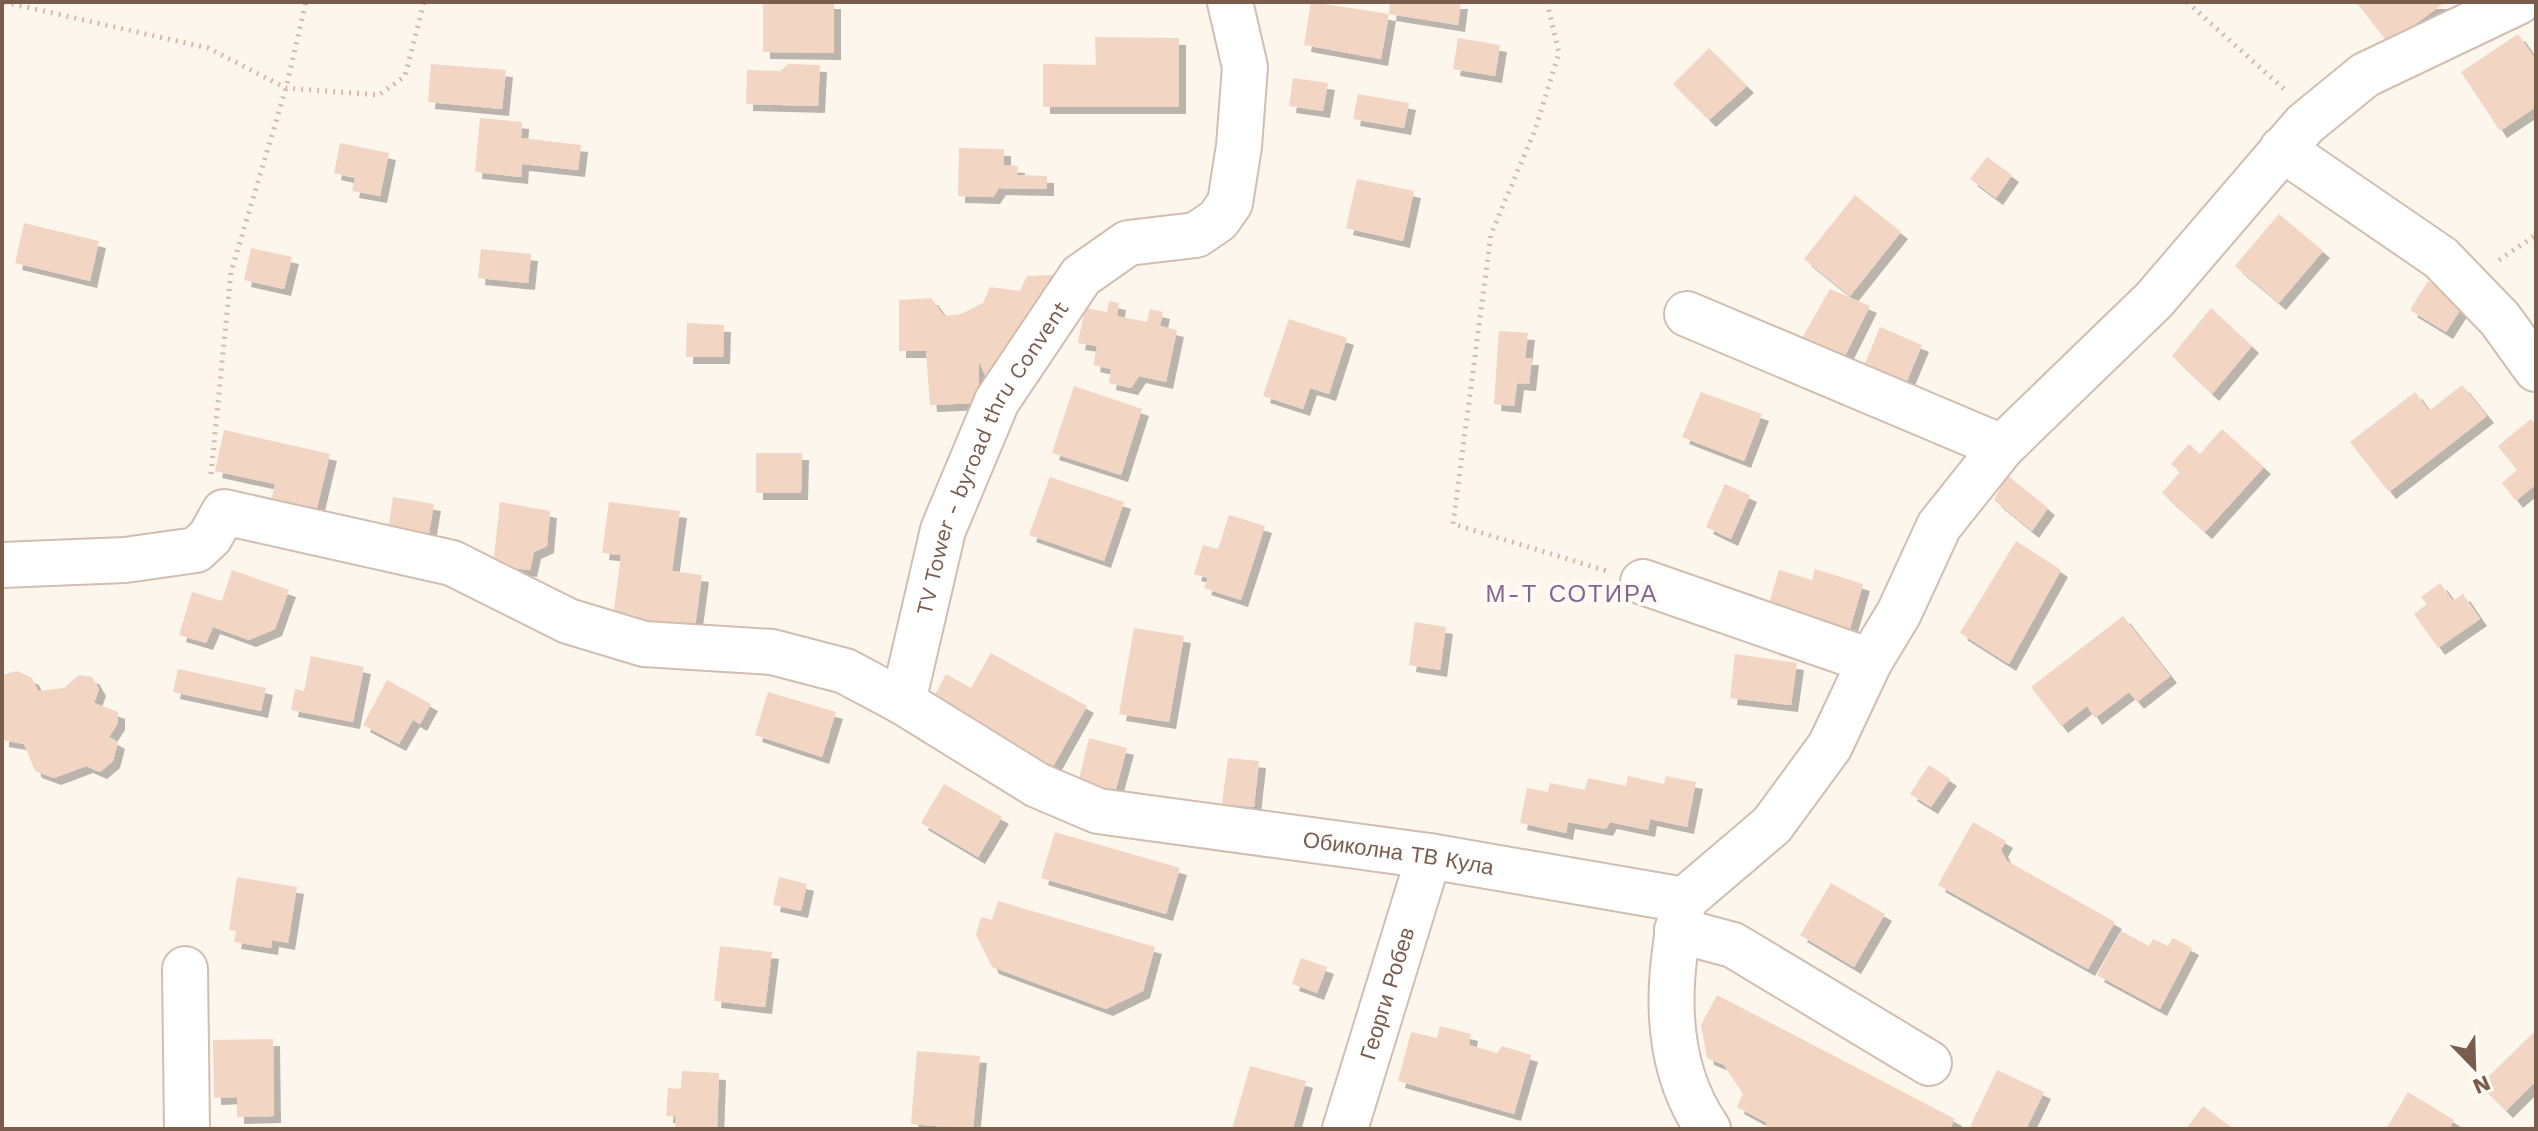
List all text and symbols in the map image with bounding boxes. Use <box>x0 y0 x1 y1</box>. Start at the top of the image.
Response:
street label: TV Tower - byroad thru Convent <box>912 297 1073 617</box>
district label: М-Т СОТИРА <box>1486 580 1658 608</box>
street label: Обиколна ТВ Кула <box>1301 827 1496 880</box>
street label: Георги Робев <box>1355 924 1419 1063</box>
north arrow <box>2434 1027 2514 1107</box>
text: N <box>2469 1070 2494 1100</box>

